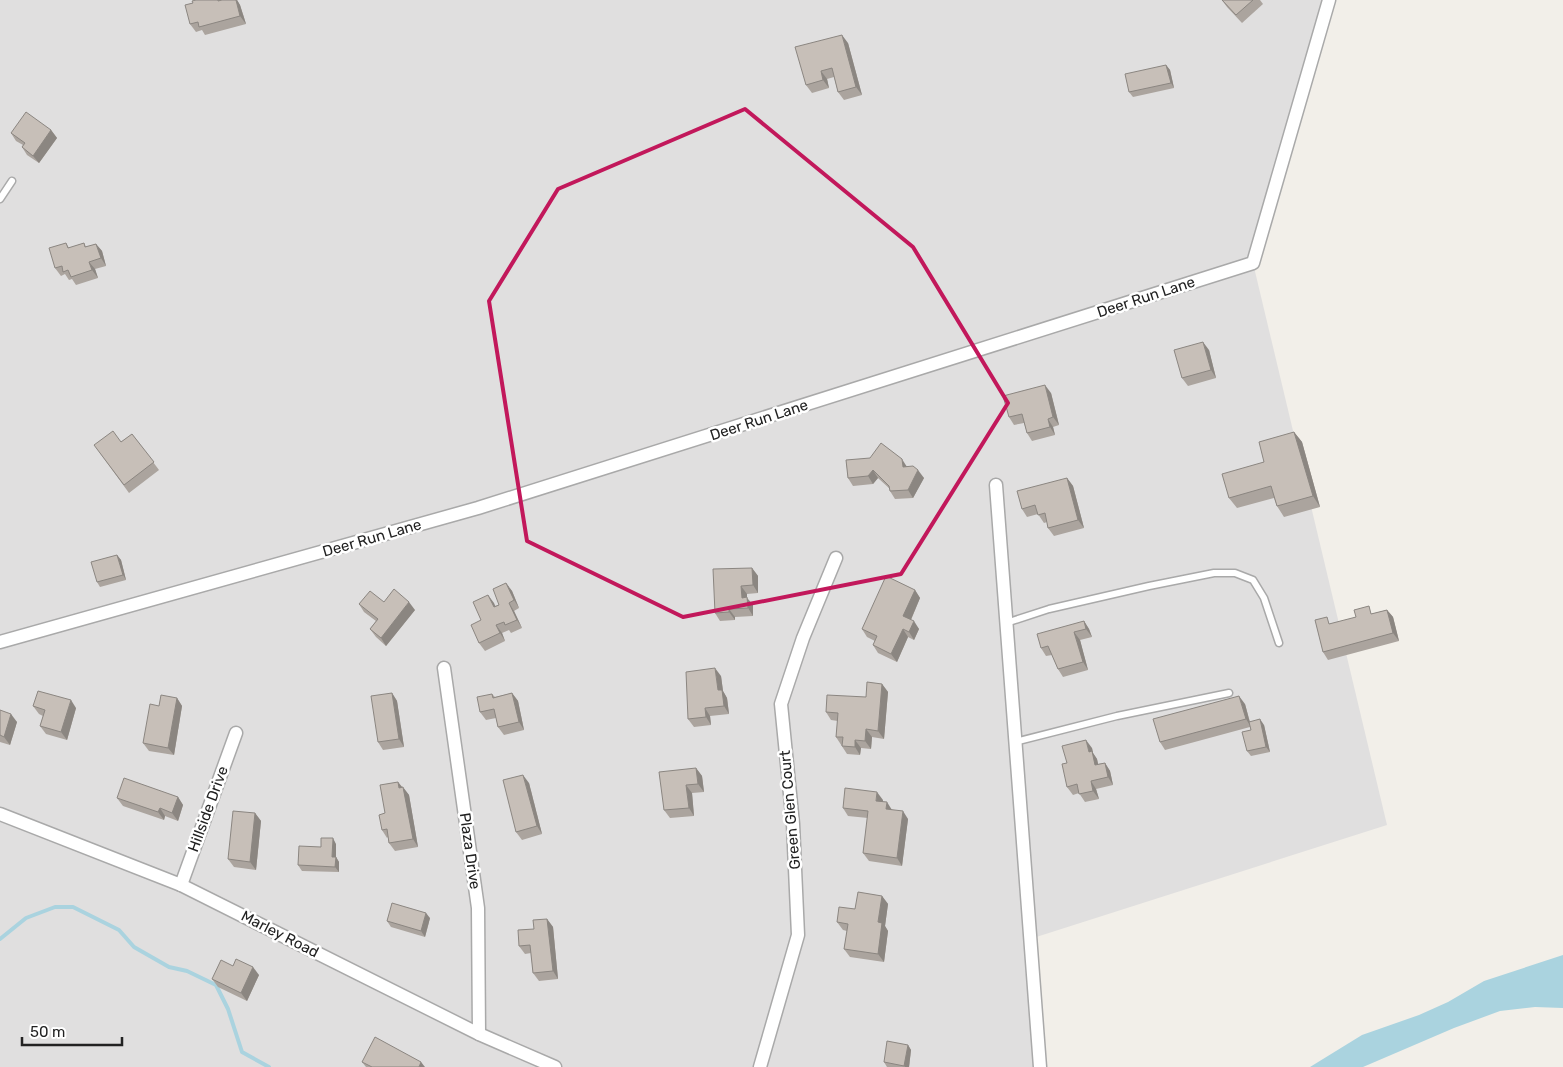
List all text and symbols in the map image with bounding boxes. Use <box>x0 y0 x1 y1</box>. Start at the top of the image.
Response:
street label: Deer Run Lane <box>1095 273 1197 321</box>
street label: Deer Run Lane <box>708 396 810 444</box>
street label: Deer Run Lane <box>320 515 424 561</box>
street label: Green Glen Court <box>776 750 804 870</box>
street label: Hillside Drive <box>184 764 232 854</box>
street label: Plaza Drive <box>456 811 484 891</box>
street label: Marley Road <box>238 907 322 961</box>
scale bar <box>22 1014 122 1046</box>
text: 50 m <box>30 1023 65 1041</box>

